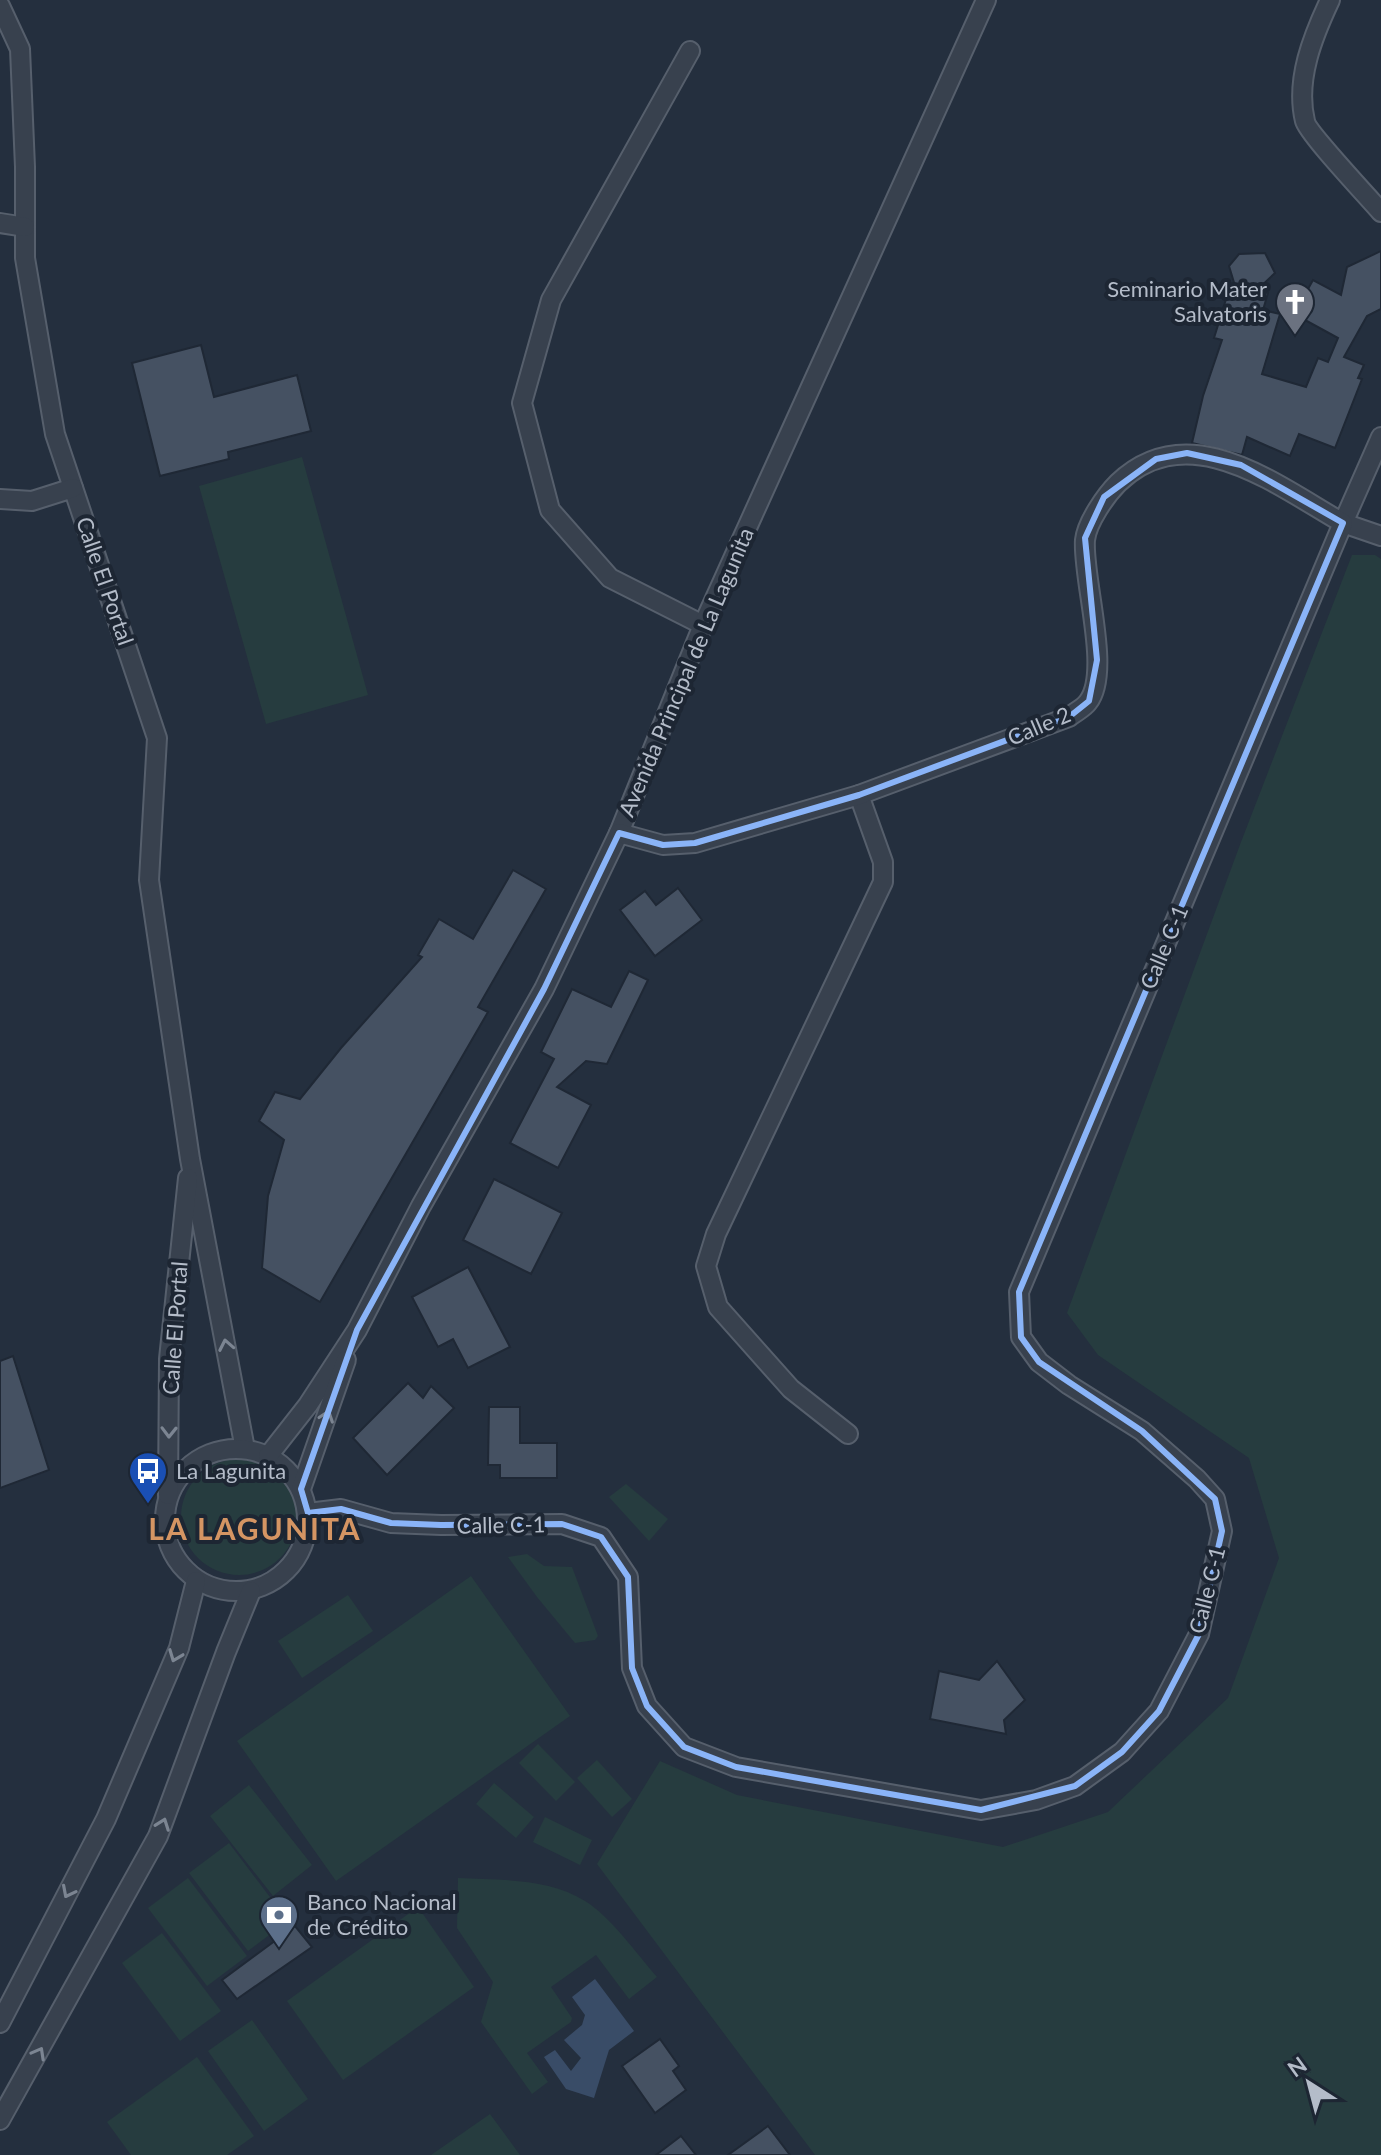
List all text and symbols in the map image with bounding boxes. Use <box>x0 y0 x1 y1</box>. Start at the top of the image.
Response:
place label: Seminario Mater Salvatoris <box>1107 275 1267 327</box>
church icon: Seminario Mater Salvatoris <box>1274 281 1316 336</box>
street label: Calle El Portal <box>71 513 140 649</box>
street label: Avenida Principal de La Lagunita <box>612 523 759 820</box>
street label: Calle 2 <box>1003 700 1074 751</box>
street label: Calle C-1 <box>1134 901 1193 993</box>
street label: Calle El Portal <box>156 1260 193 1396</box>
one-way arrow <box>218 1338 235 1352</box>
one-way arrow <box>317 1409 333 1423</box>
one-way arrow <box>160 1426 178 1439</box>
bus stop icon: La Lagunita <box>127 1450 169 1505</box>
place label: La Lagunita <box>176 1457 286 1484</box>
district label: LA LAGUNITA <box>148 1510 362 1546</box>
street label: Calle C-1 <box>456 1510 546 1539</box>
street label: Calle C-1 <box>1183 1543 1230 1636</box>
one-way arrow <box>168 1648 185 1662</box>
one-way arrow <box>153 1818 170 1832</box>
one-way arrow <box>63 1884 78 1899</box>
place label: Banco Nacional de Crédito <box>307 1888 457 1940</box>
bank icon: Banco Nacional de Crédito <box>258 1894 300 1949</box>
north arrow <box>1269 2043 1349 2123</box>
one-way arrow <box>29 2047 45 2061</box>
text: N <box>1282 2051 1312 2082</box>

